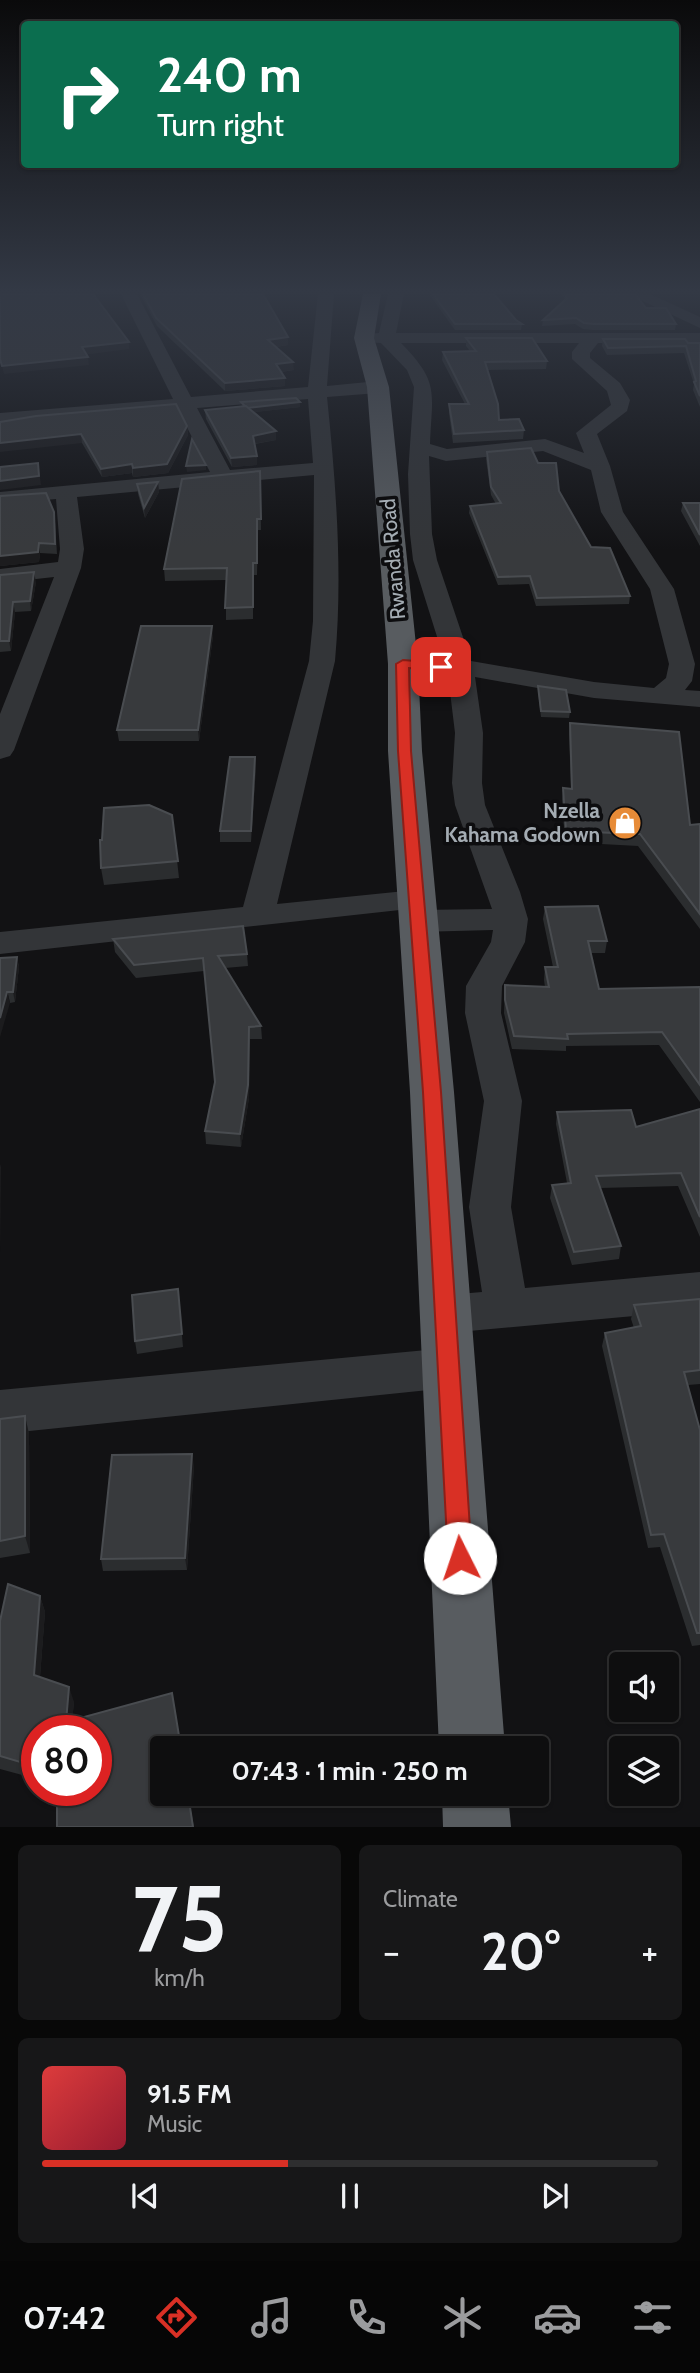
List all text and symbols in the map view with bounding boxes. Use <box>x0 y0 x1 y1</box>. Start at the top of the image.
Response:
text: 240 m <box>157 45 302 104</box>
icon: right <box>42 49 133 140</box>
text: Turn right <box>157 105 284 144</box>
street label: Rwanda Road <box>375 497 410 621</box>
pin <box>411 637 471 697</box>
icon: arrive <box>422 648 460 686</box>
place label: Nzella Kahama Godown <box>445 798 601 847</box>
shop icon: Nzella Kahama Godown <box>606 804 644 842</box>
position arrow <box>423 1521 497 1595</box>
map controls <box>609 1652 679 1806</box>
button: sound <box>609 1652 679 1722</box>
speed limit sign: 80 <box>21 1715 112 1806</box>
button: layers <box>609 1736 679 1806</box>
text: 07:43 · 1 min · 250 m <box>231 1755 468 1787</box>
text: 75 <box>132 1863 227 1974</box>
text: Climate <box>383 1885 458 1913</box>
text: 20° <box>481 1920 560 1983</box>
text: − <box>383 1928 400 1975</box>
text: + <box>641 1928 658 1975</box>
text: km/h <box>154 1964 205 1992</box>
text: 91.5 FM <box>147 2078 232 2110</box>
text: Music <box>147 2110 202 2138</box>
icon: previous <box>126 2177 164 2215</box>
icon: pause <box>331 2177 369 2215</box>
icon: next <box>536 2177 574 2215</box>
icon: directions <box>152 2293 201 2342</box>
icon: music <box>247 2293 296 2342</box>
icon: phone <box>342 2293 391 2342</box>
icon: climate <box>438 2293 487 2342</box>
icon: car <box>533 2293 582 2342</box>
icon: filters <box>628 2293 677 2342</box>
text: 07:42 <box>23 2298 106 2337</box>

